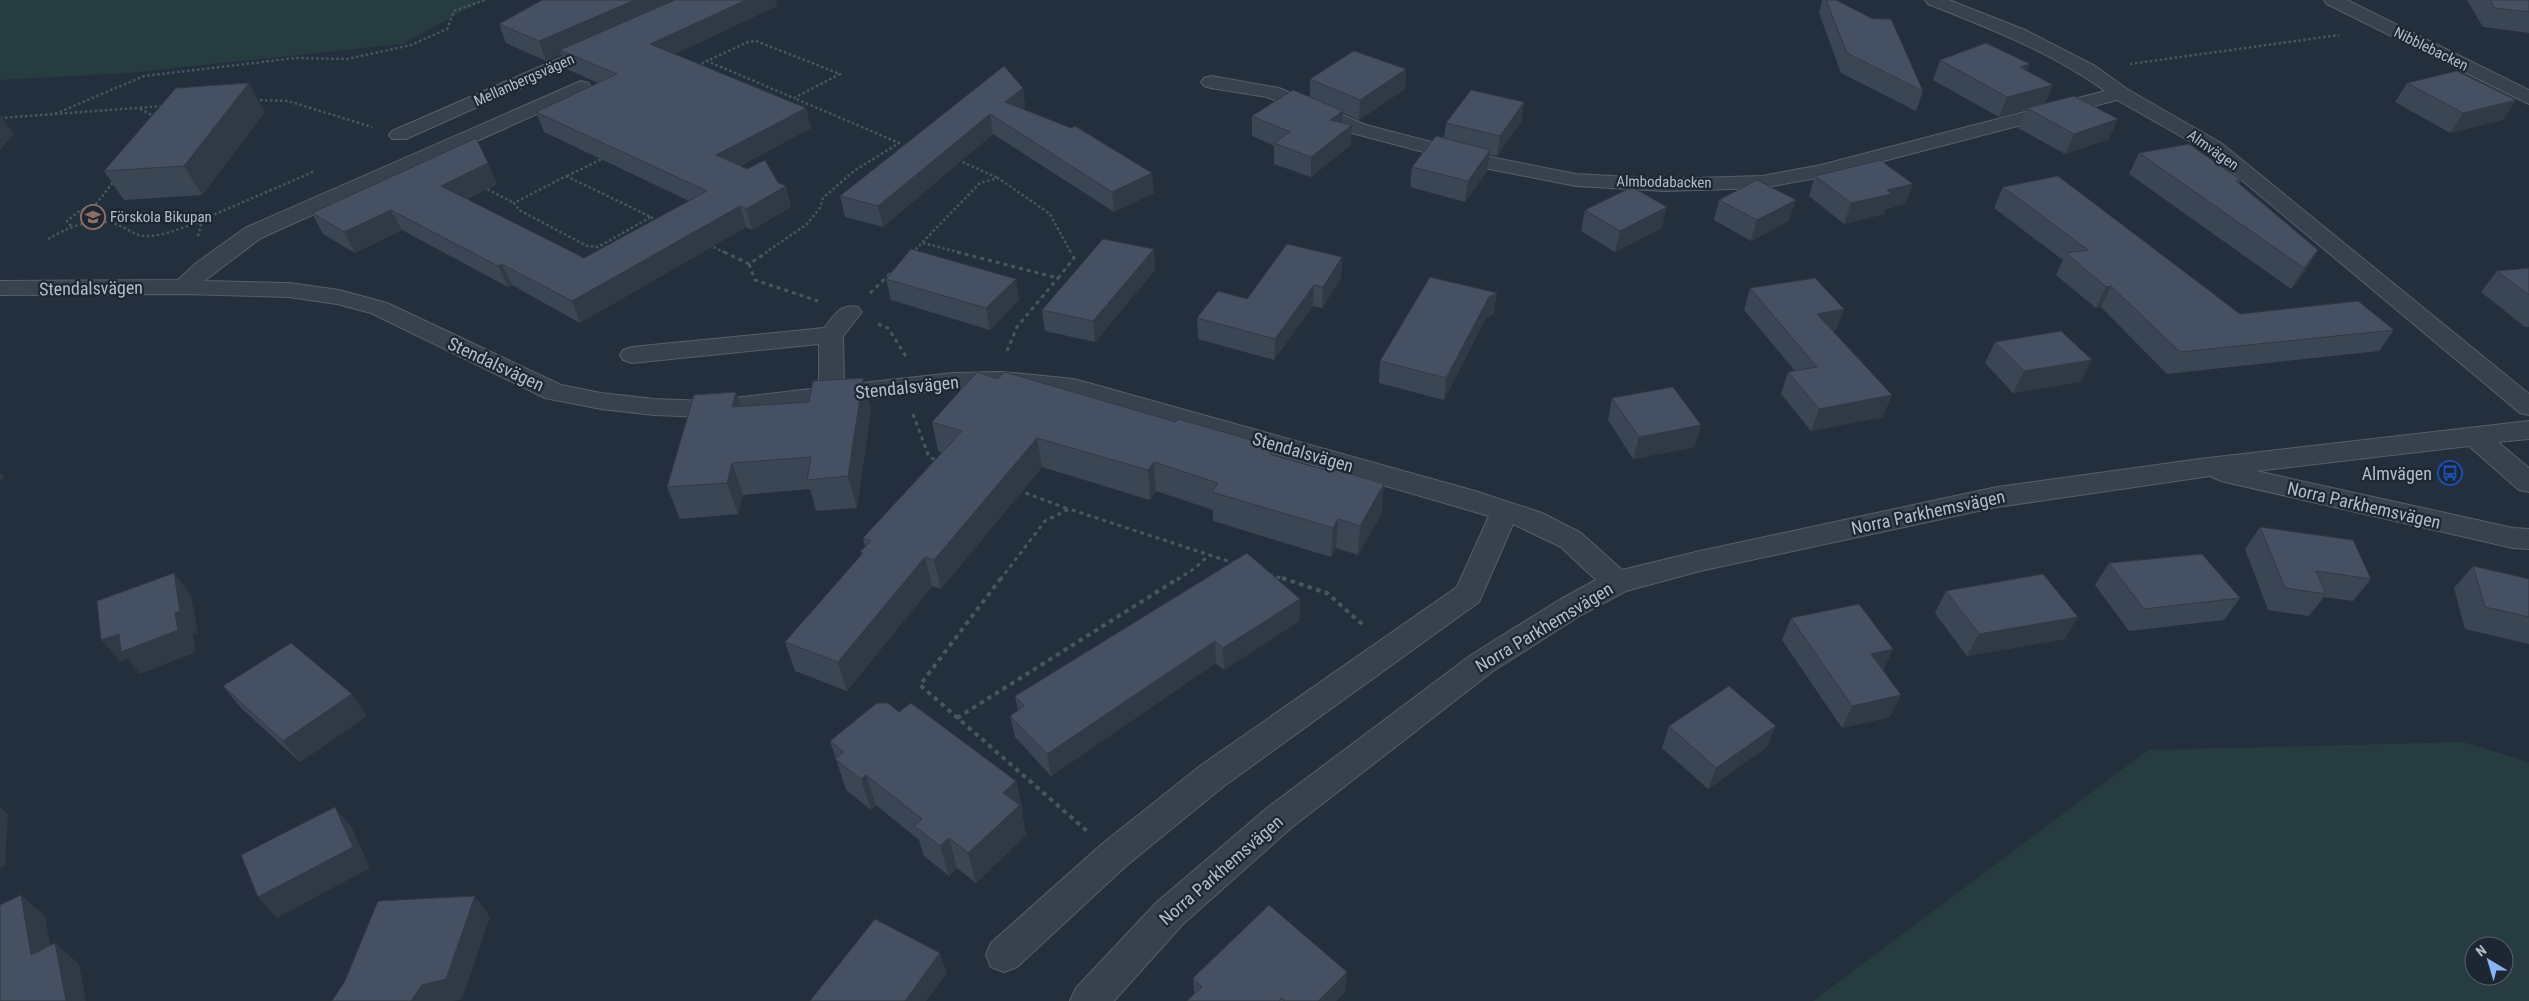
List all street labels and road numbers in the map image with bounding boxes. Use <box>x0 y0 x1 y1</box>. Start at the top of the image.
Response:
street label: Nibblebacken <box>2391 23 2471 75</box>
street label: Mellanbergsvägen <box>471 50 577 110</box>
street label: Almvägen <box>2184 126 2242 174</box>
street label: Almbodabacken <box>1616 172 1712 192</box>
street label: Stendalsvägen <box>39 277 143 299</box>
street label: Stendalsvägen <box>444 333 548 395</box>
street label: Stendalsvägen <box>854 371 960 403</box>
street label: Stendalsvägen <box>1250 428 1356 476</box>
street label: Norra Parkhemsvägen <box>2285 477 2443 533</box>
street label: Norra Parkhemsvägen <box>1849 485 2007 539</box>
street label: Norra Parkhemsvägen <box>1471 578 1617 676</box>
street label: Norra Parkhemsvägen <box>1155 811 1287 929</box>

